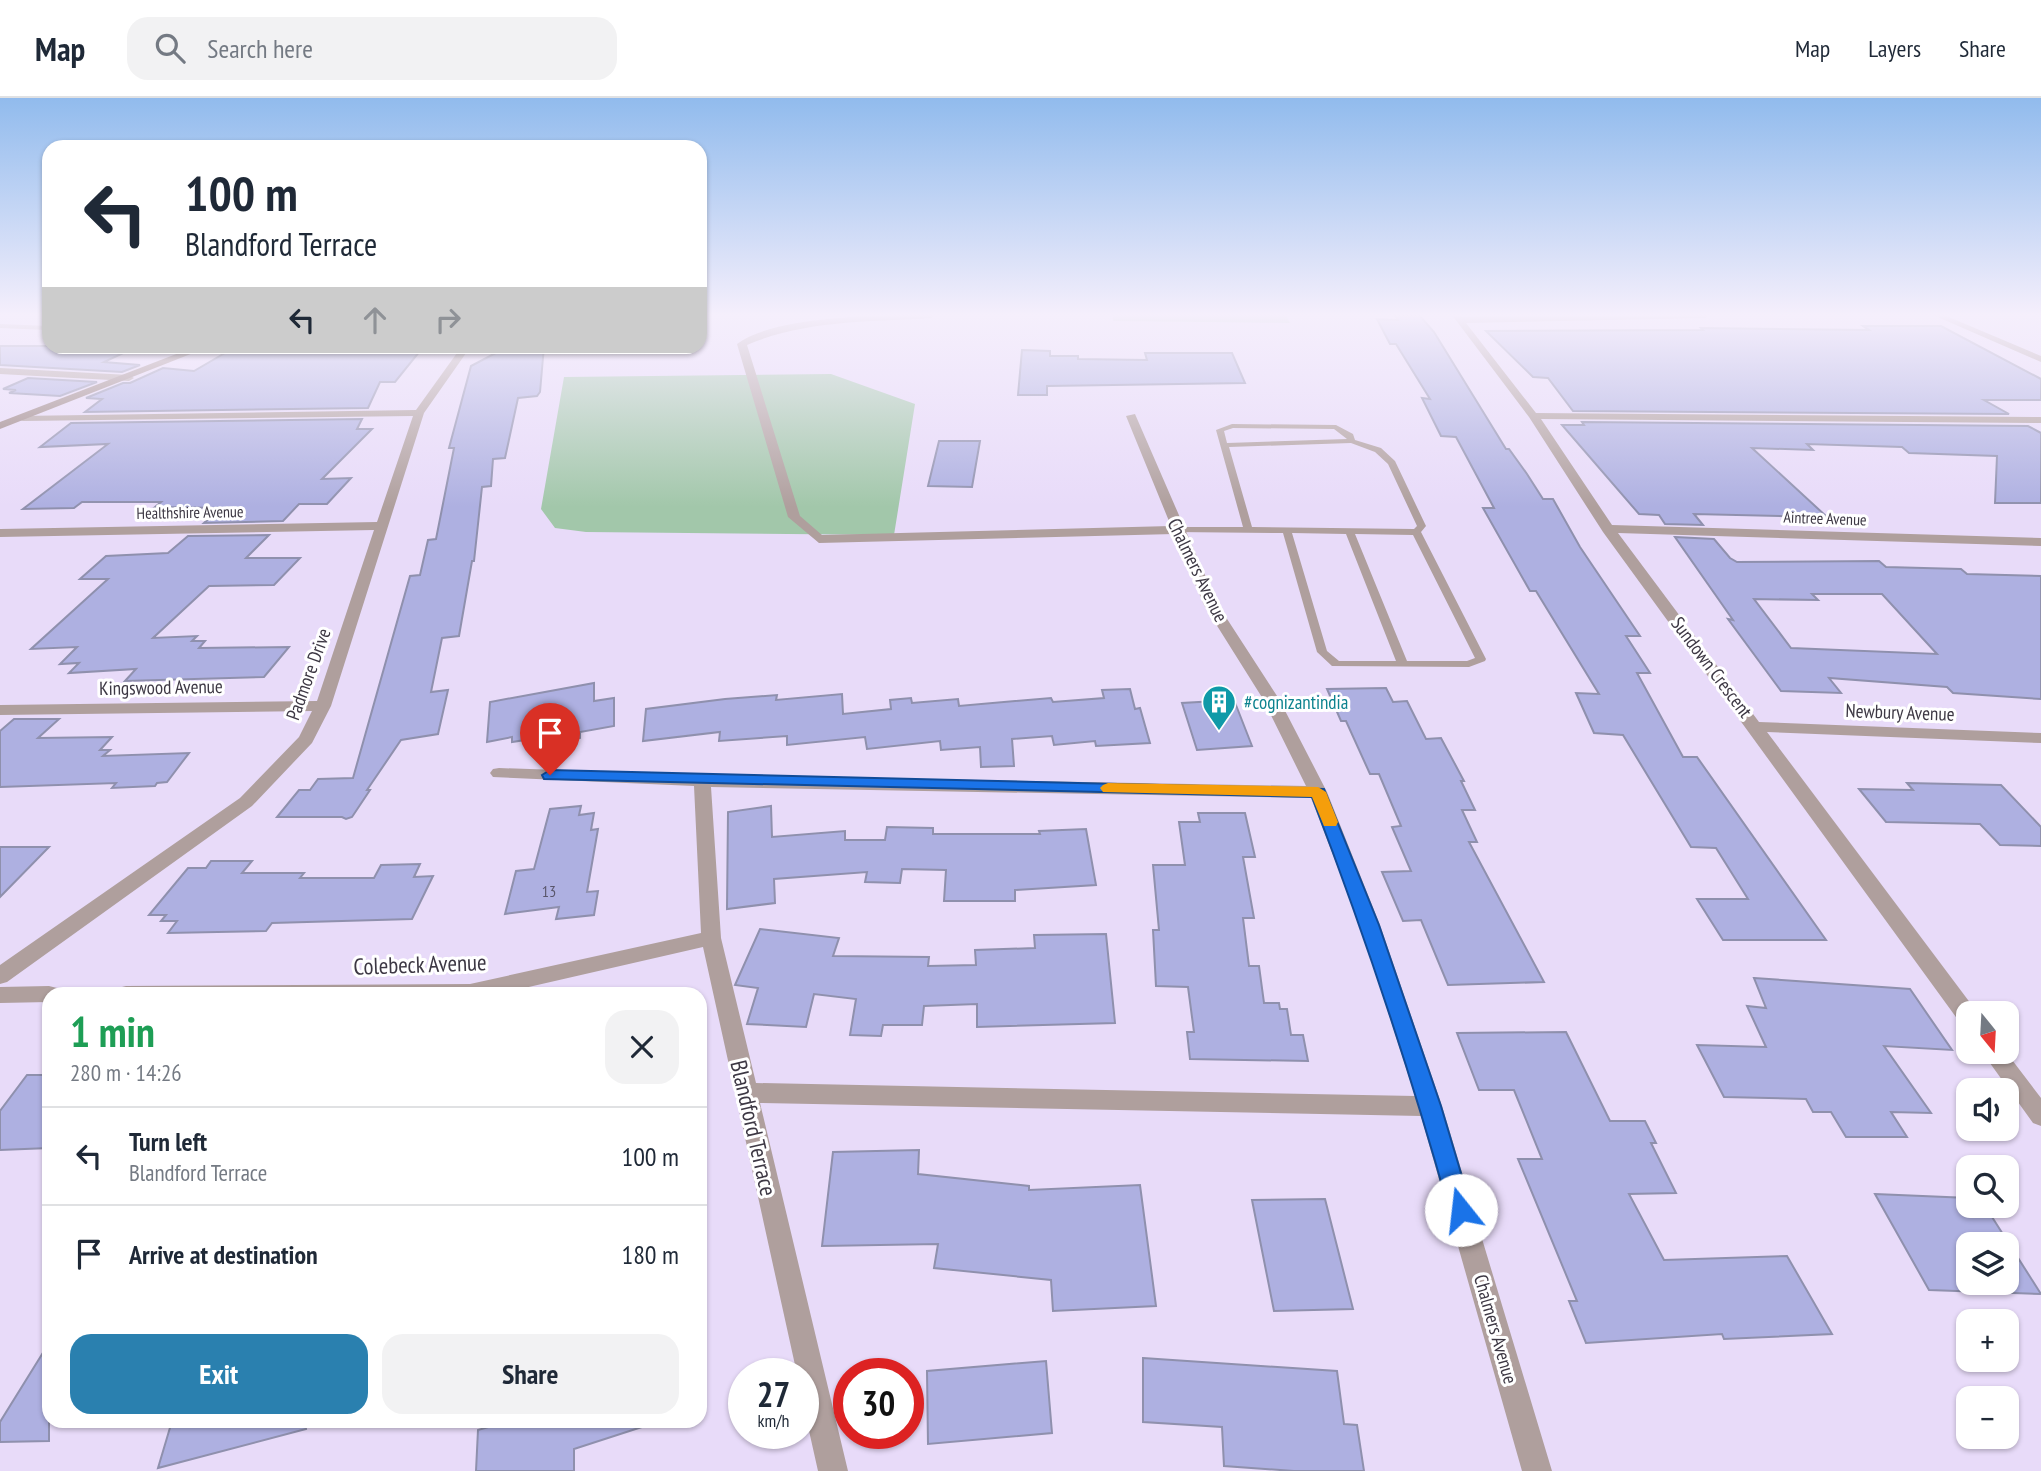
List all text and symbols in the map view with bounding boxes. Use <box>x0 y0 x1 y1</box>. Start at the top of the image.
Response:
search box <box>127 17 617 80</box>
text: Map <box>35 27 85 70</box>
icon: search <box>151 29 189 67</box>
text: Search here <box>207 32 313 65</box>
text: Map <box>1795 33 1830 64</box>
text: Layers <box>1868 33 1921 64</box>
text: Share <box>1959 33 2006 64</box>
text: 100 m <box>185 161 298 225</box>
icon: left <box>70 168 161 259</box>
text: Blandford Terrace <box>185 223 377 265</box>
icon: left <box>283 301 321 339</box>
icon: ahead <box>356 301 394 339</box>
icon: right <box>429 301 467 339</box>
street label: Healthshire Avenue <box>136 501 244 523</box>
street label: Aintree Avenue <box>1783 507 1867 529</box>
street label: Chalmers Avenue <box>1163 514 1234 626</box>
street label: Sundown Crescent <box>1666 612 1758 723</box>
street label: Padmore Drive <box>280 625 336 723</box>
street label: Kingswood Avenue <box>99 674 223 700</box>
building icon: #cognizantindia <box>1200 683 1238 732</box>
place label: #cognizantindia <box>1244 690 1348 714</box>
street label: Newbury Avenue <box>1845 698 1955 726</box>
pin <box>520 703 580 775</box>
icon: arrive <box>531 714 569 752</box>
house number: 13 <box>542 881 556 901</box>
street label: Colebeck Avenue <box>353 947 487 981</box>
north arrow <box>1956 1001 2020 1064</box>
map controls <box>1956 1001 2019 1449</box>
text: 1 min <box>70 1004 155 1059</box>
button: close <box>605 1010 679 1084</box>
street label: Blandford Terrace <box>724 1057 784 1199</box>
text: 280 m · 14:26 <box>70 1058 182 1087</box>
button: sound <box>1956 1078 2019 1141</box>
text: Turn left <box>129 1125 207 1158</box>
icon: left <box>70 1137 108 1175</box>
text: 100 m <box>621 1140 679 1173</box>
button: search <box>1956 1155 2019 1218</box>
text: Blandford Terrace <box>129 1158 267 1187</box>
position arrow <box>1424 1173 1498 1247</box>
button: layers <box>1956 1232 2019 1295</box>
icon: arrive <box>70 1235 108 1273</box>
text: Arrive at destination <box>129 1238 318 1271</box>
text: 180 m <box>621 1238 679 1271</box>
street label: Chalmers Avenue <box>1469 1272 1523 1387</box>
button: + <box>1956 1309 2019 1372</box>
button: Exit <box>70 1334 368 1414</box>
button: Share <box>382 1334 679 1414</box>
speed limit sign: 30 <box>833 1358 924 1449</box>
text: 27 <box>757 1371 790 1417</box>
button: − <box>1956 1386 2019 1449</box>
text: km/h <box>758 1409 789 1432</box>

